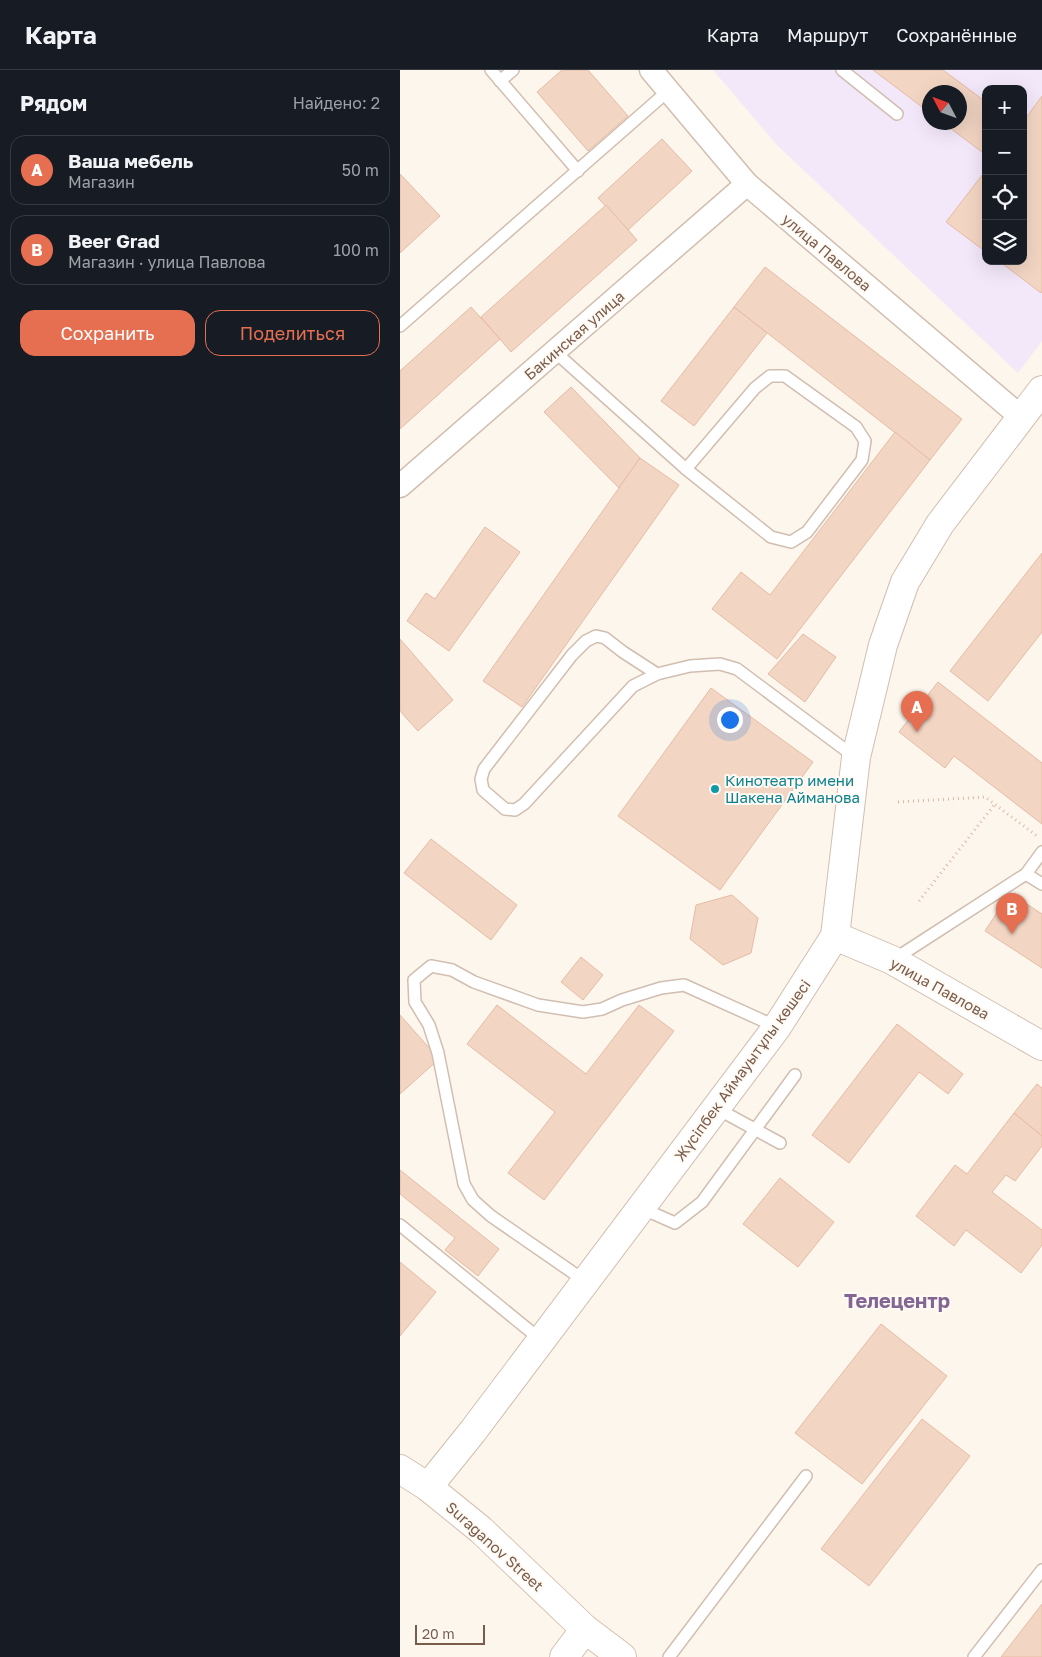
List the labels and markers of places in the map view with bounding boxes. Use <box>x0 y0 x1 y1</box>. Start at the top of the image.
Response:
pin: A <box>901 691 933 732</box>
place label: Кинотеатр имени Шакена Айманова <box>725 771 860 806</box>
marker: Кинотеатр имени Шакена Айманова <box>709 783 721 795</box>
pin: B <box>996 893 1028 934</box>

